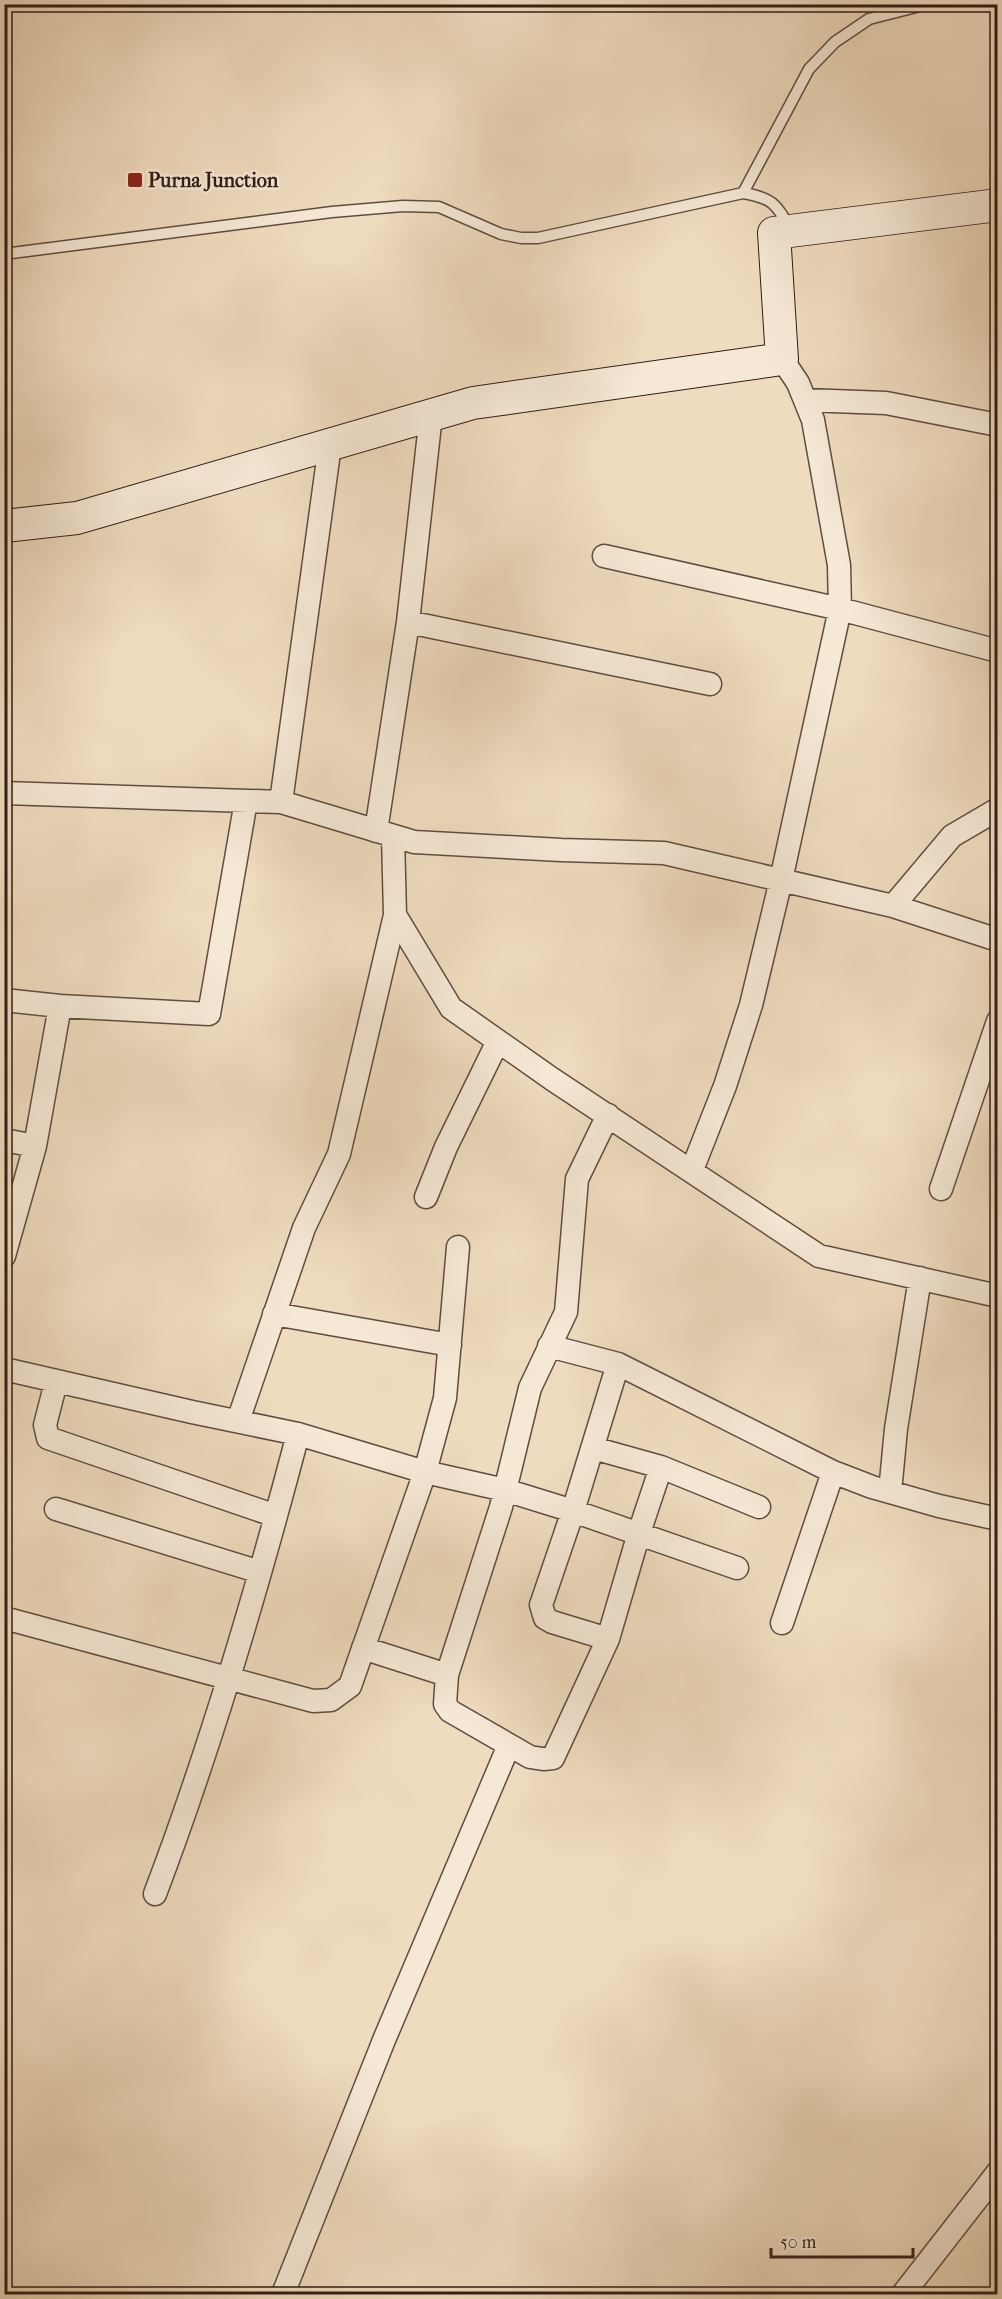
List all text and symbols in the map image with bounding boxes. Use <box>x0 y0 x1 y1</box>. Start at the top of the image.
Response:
place label: Purna Junction <box>148 169 279 192</box>
marker: Purna Junction <box>126 171 144 189</box>
scale bar <box>771 2221 914 2259</box>
text: 50 m <box>780 2232 817 2253</box>

